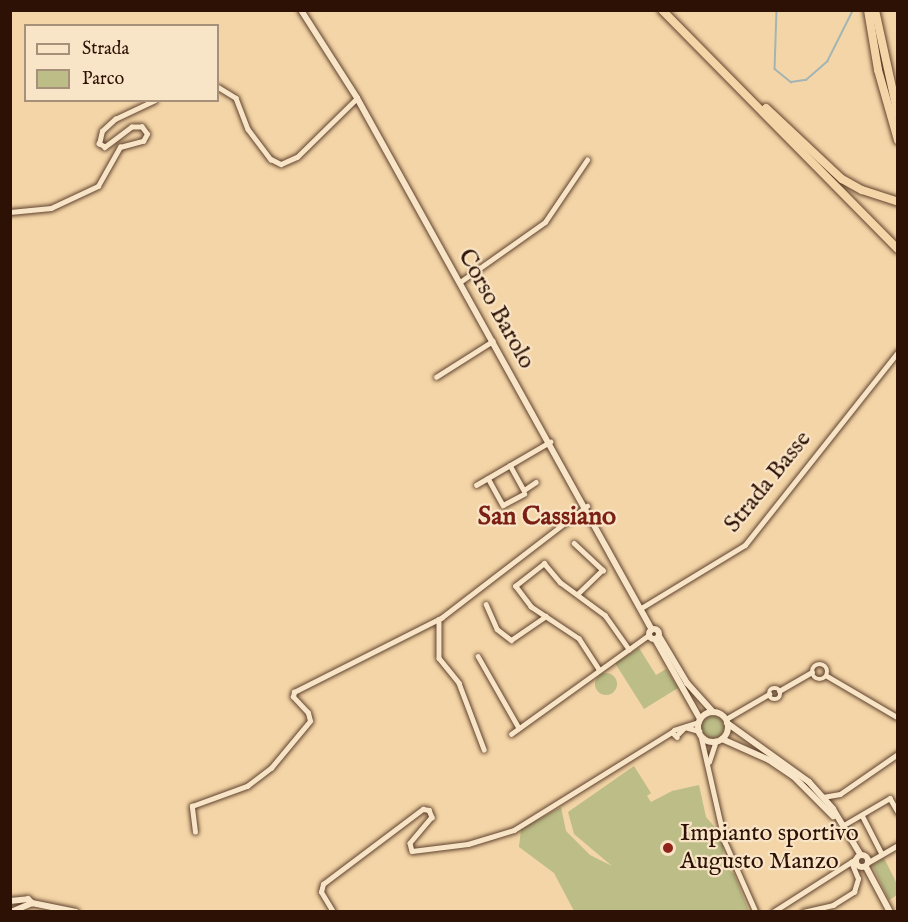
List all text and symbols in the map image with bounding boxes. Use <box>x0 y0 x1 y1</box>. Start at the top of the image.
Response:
legend <box>24 24 219 102</box>
text: Strada <box>82 38 129 61</box>
text: Parco <box>82 68 124 91</box>
street label: Corso Barolo <box>451 244 541 374</box>
street label: Strada Basse <box>718 425 818 539</box>
district label: San Cassiano <box>478 501 616 533</box>
place label: Impianto sportivo Augusto Manzo <box>680 820 859 876</box>
marker: Impianto sportivo Augusto Manzo <box>661 841 675 855</box>

